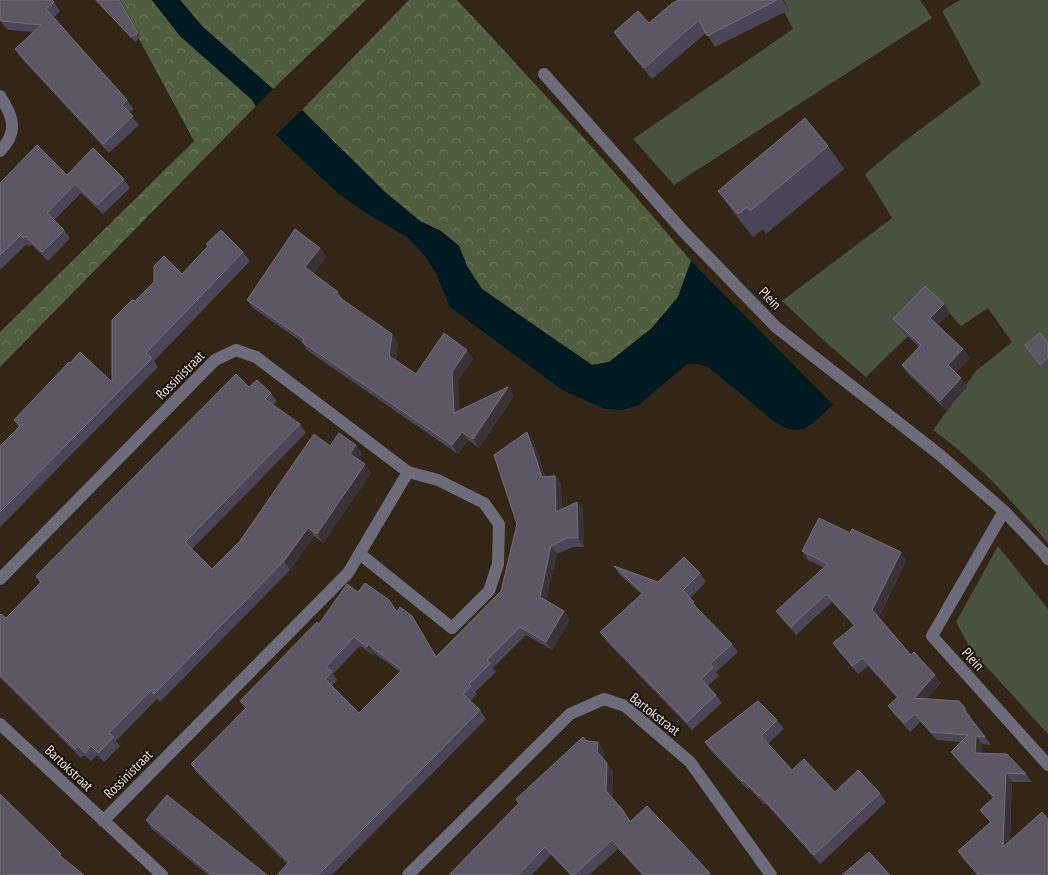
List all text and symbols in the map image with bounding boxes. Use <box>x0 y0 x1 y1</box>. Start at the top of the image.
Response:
street label: Plein <box>755 283 785 313</box>
street label: Rossinistraat <box>152 347 208 403</box>
street label: Plein <box>958 644 988 674</box>
street label: Bartokstraat <box>626 689 684 739</box>
street label: Bartokstraat <box>41 741 97 795</box>
street label: Rossinistraat <box>100 746 156 802</box>

